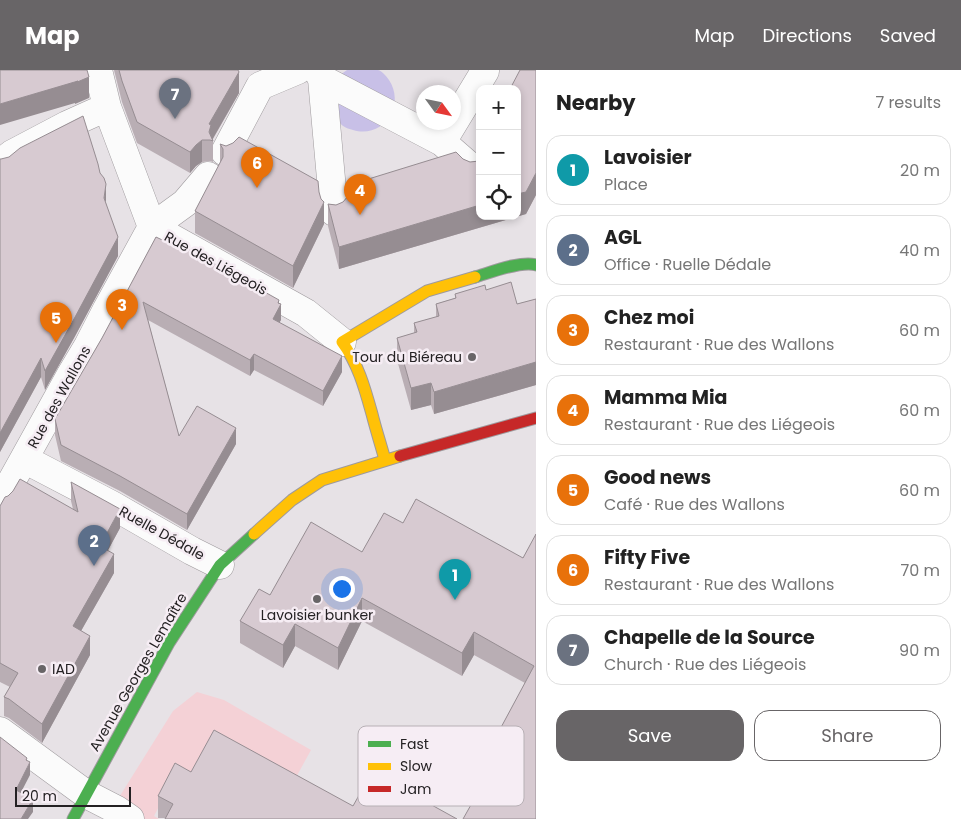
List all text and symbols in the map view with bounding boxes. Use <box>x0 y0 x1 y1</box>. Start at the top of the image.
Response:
text: Map <box>25 19 80 52</box>
text: Map <box>695 23 734 48</box>
text: Directions <box>762 23 852 48</box>
text: Saved <box>880 23 936 48</box>
pin: 7 <box>159 78 191 119</box>
north arrow <box>416 85 461 130</box>
map controls <box>476 85 521 220</box>
button: + <box>476 85 521 130</box>
text: Nearby <box>556 88 636 117</box>
text: 7 results <box>875 91 941 114</box>
button: − <box>476 130 521 175</box>
text: Lavoisier <box>604 144 692 171</box>
pin: 6 <box>241 147 273 188</box>
text: 1 <box>570 159 576 182</box>
text: 20 m <box>900 159 940 182</box>
text: Place <box>604 173 648 196</box>
pin: 4 <box>344 174 376 215</box>
button: locate <box>476 175 521 220</box>
text: AGL <box>604 224 642 251</box>
street label: Rue des Liégeois <box>161 226 271 300</box>
text: 2 <box>568 239 578 262</box>
text: 40 m <box>899 239 940 262</box>
text: Office · Ruelle Dédale <box>604 253 771 276</box>
pin: 3 <box>106 289 138 330</box>
pin: 5 <box>40 302 72 343</box>
text: Chez moi <box>604 304 694 331</box>
text: 3 <box>568 319 578 342</box>
text: 60 m <box>899 319 940 342</box>
text: Restaurant · Rue des Wallons <box>604 333 834 356</box>
street label: Rue des Wallons <box>23 342 95 452</box>
place label: Tour du Biéreau <box>352 347 462 367</box>
marker: Tour du Biéreau <box>466 351 478 363</box>
text: Mamma Mia <box>604 384 727 411</box>
text: 4 <box>568 399 578 422</box>
text: 60 m <box>899 399 940 422</box>
text: Restaurant · Rue des Liégeois <box>604 413 835 436</box>
text: Good news <box>604 464 711 491</box>
text: 5 <box>568 479 578 502</box>
text: 60 m <box>899 479 940 502</box>
text: Café · Rue des Wallons <box>604 493 785 516</box>
street label: Ruelle Dédale <box>116 501 209 565</box>
pin: 2 <box>78 525 110 566</box>
text: Fifty Five <box>604 544 690 571</box>
pin: 1 <box>439 559 471 600</box>
text: 6 <box>568 559 578 582</box>
text: 70 m <box>900 559 940 582</box>
text: Restaurant · Rue des Wallons <box>604 573 834 596</box>
your location <box>329 576 355 602</box>
street label: Avenue Georges Lemaître <box>84 589 192 755</box>
marker: Lavoisier bunker <box>311 593 323 605</box>
place label: Lavoisier bunker <box>261 605 373 625</box>
text: Chapelle de la Source <box>604 624 815 651</box>
text: 7 <box>569 639 577 662</box>
text: 90 m <box>899 639 940 662</box>
text: Church · Rue des Liégeois <box>604 653 806 676</box>
place label: IAD <box>52 659 75 679</box>
marker: IAD <box>36 663 48 675</box>
button: Save <box>556 710 744 761</box>
button: Share <box>754 710 941 761</box>
legend <box>358 726 524 806</box>
text: Fast <box>400 734 429 754</box>
text: Slow <box>400 756 433 776</box>
text: Jam <box>400 779 431 799</box>
scale bar <box>15 784 131 807</box>
text: 20 m <box>22 786 57 806</box>

